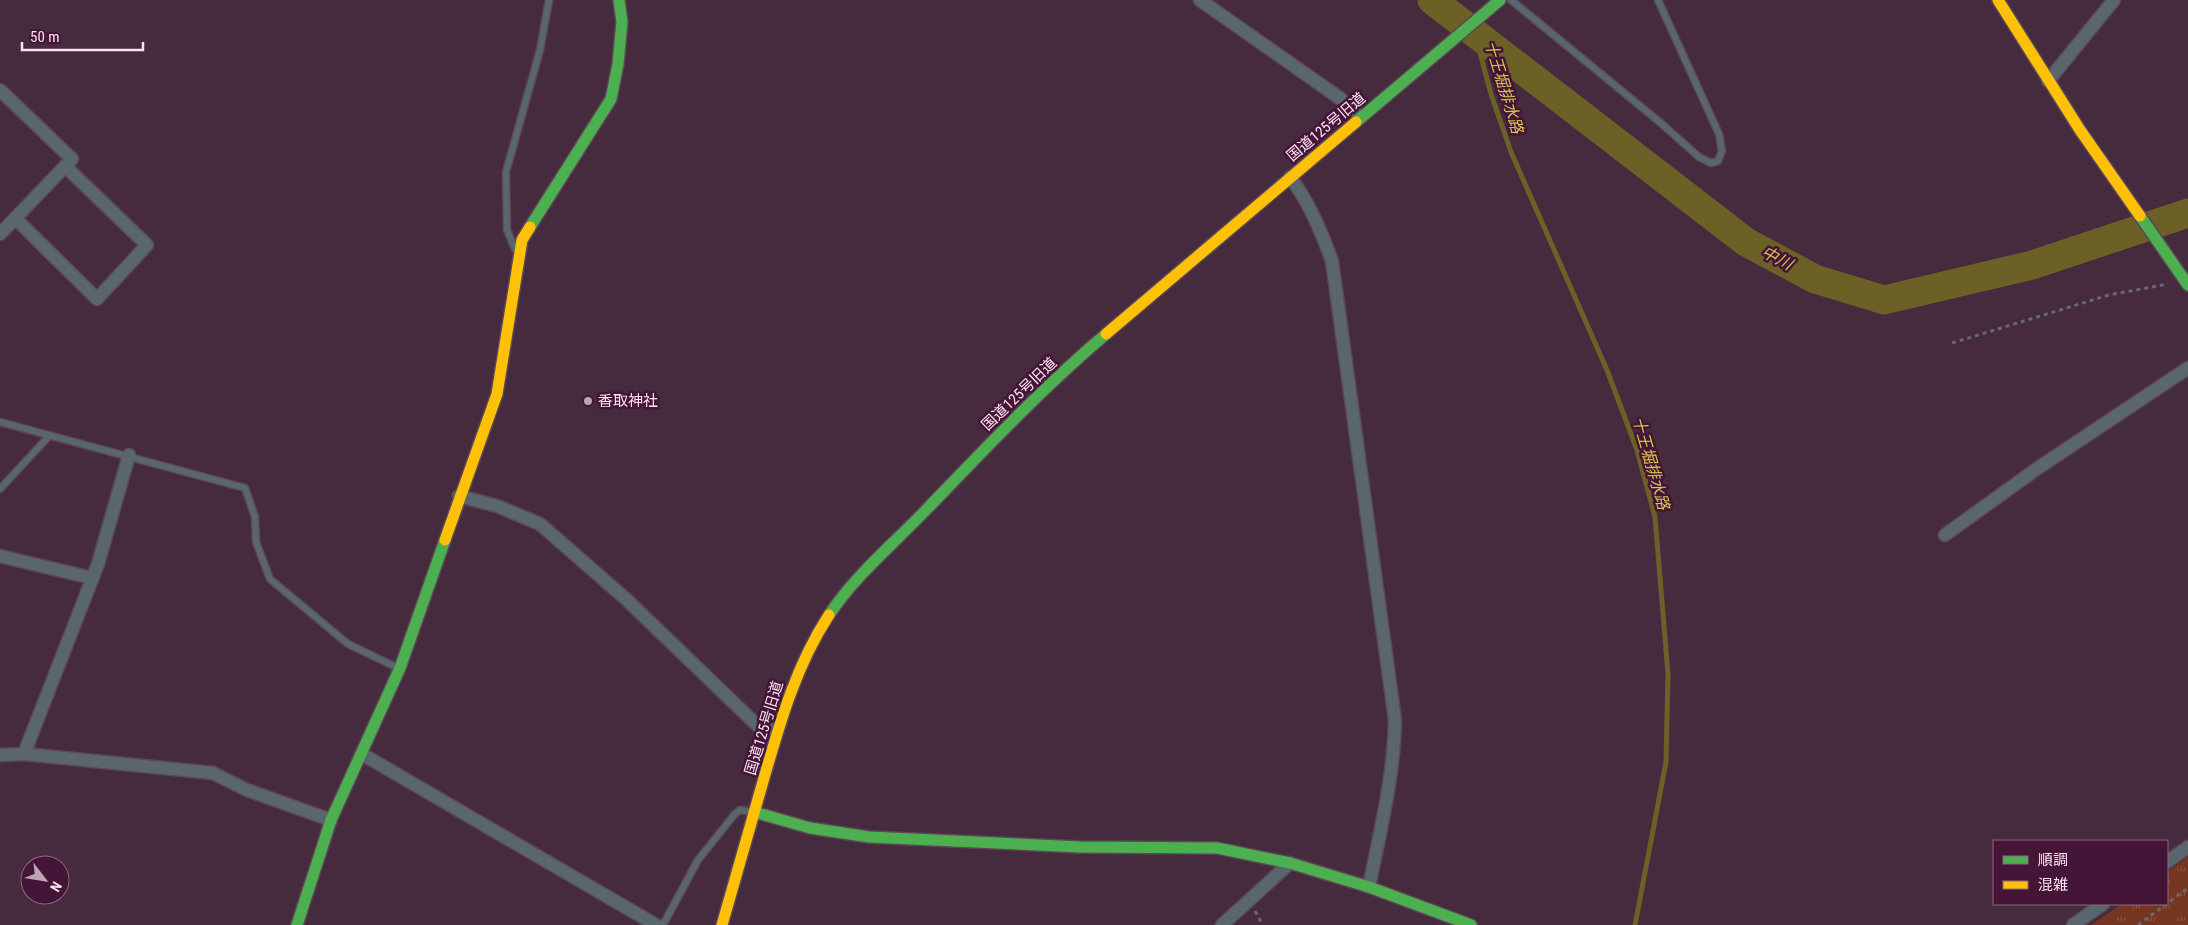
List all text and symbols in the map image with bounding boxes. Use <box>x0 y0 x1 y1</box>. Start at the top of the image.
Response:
scale bar <box>22 20 144 52</box>
text: 50 m <box>30 28 60 46</box>
water label: 十王堀排水路 <box>1481 38 1528 138</box>
street label: 国道125号旧道 <box>1283 89 1369 165</box>
water label: 中川 <box>1758 242 1797 275</box>
street label: 国道125号旧道 <box>978 354 1060 434</box>
place label: 香取神社 <box>598 392 658 410</box>
marker: 香取神社 <box>582 395 594 407</box>
water label: 十王堀排水路 <box>1629 414 1674 514</box>
street label: 国道125号旧道 <box>741 679 787 777</box>
legend <box>1993 840 2168 905</box>
text: 順調 <box>2038 851 2068 869</box>
north arrow <box>20 855 70 905</box>
text: 混雑 <box>2038 876 2068 894</box>
text: N <box>47 879 65 894</box>

